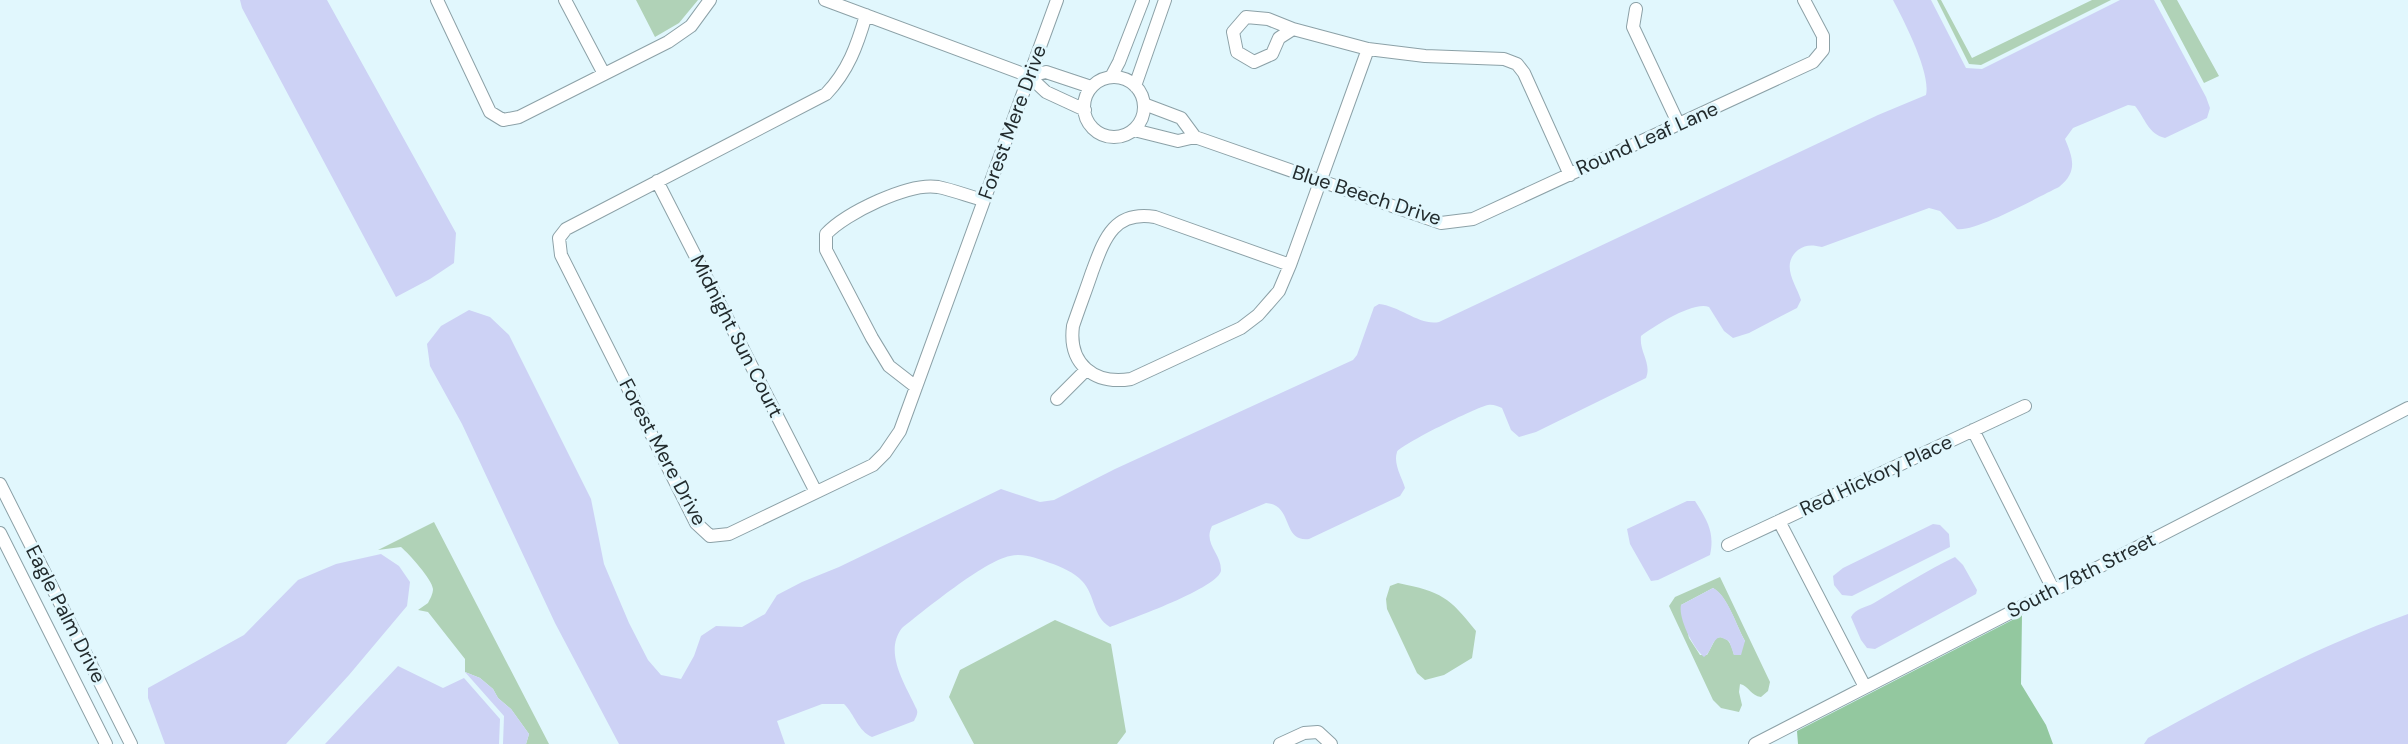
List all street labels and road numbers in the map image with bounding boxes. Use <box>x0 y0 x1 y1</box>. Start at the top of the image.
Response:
street label: Forest Mere Drive <box>972 41 1052 203</box>
street label: Round Leaf Lane <box>1572 95 1722 181</box>
street label: Blue Beech Drive <box>1289 159 1445 231</box>
street label: Midnight Sun Court <box>685 250 789 422</box>
street label: Forest Mere Drive <box>613 374 713 530</box>
street label: Red Hickory Place <box>1796 428 1956 522</box>
street label: South 78th Street <box>2002 526 2160 624</box>
street label: Eagle Palm Drive <box>20 541 112 687</box>

